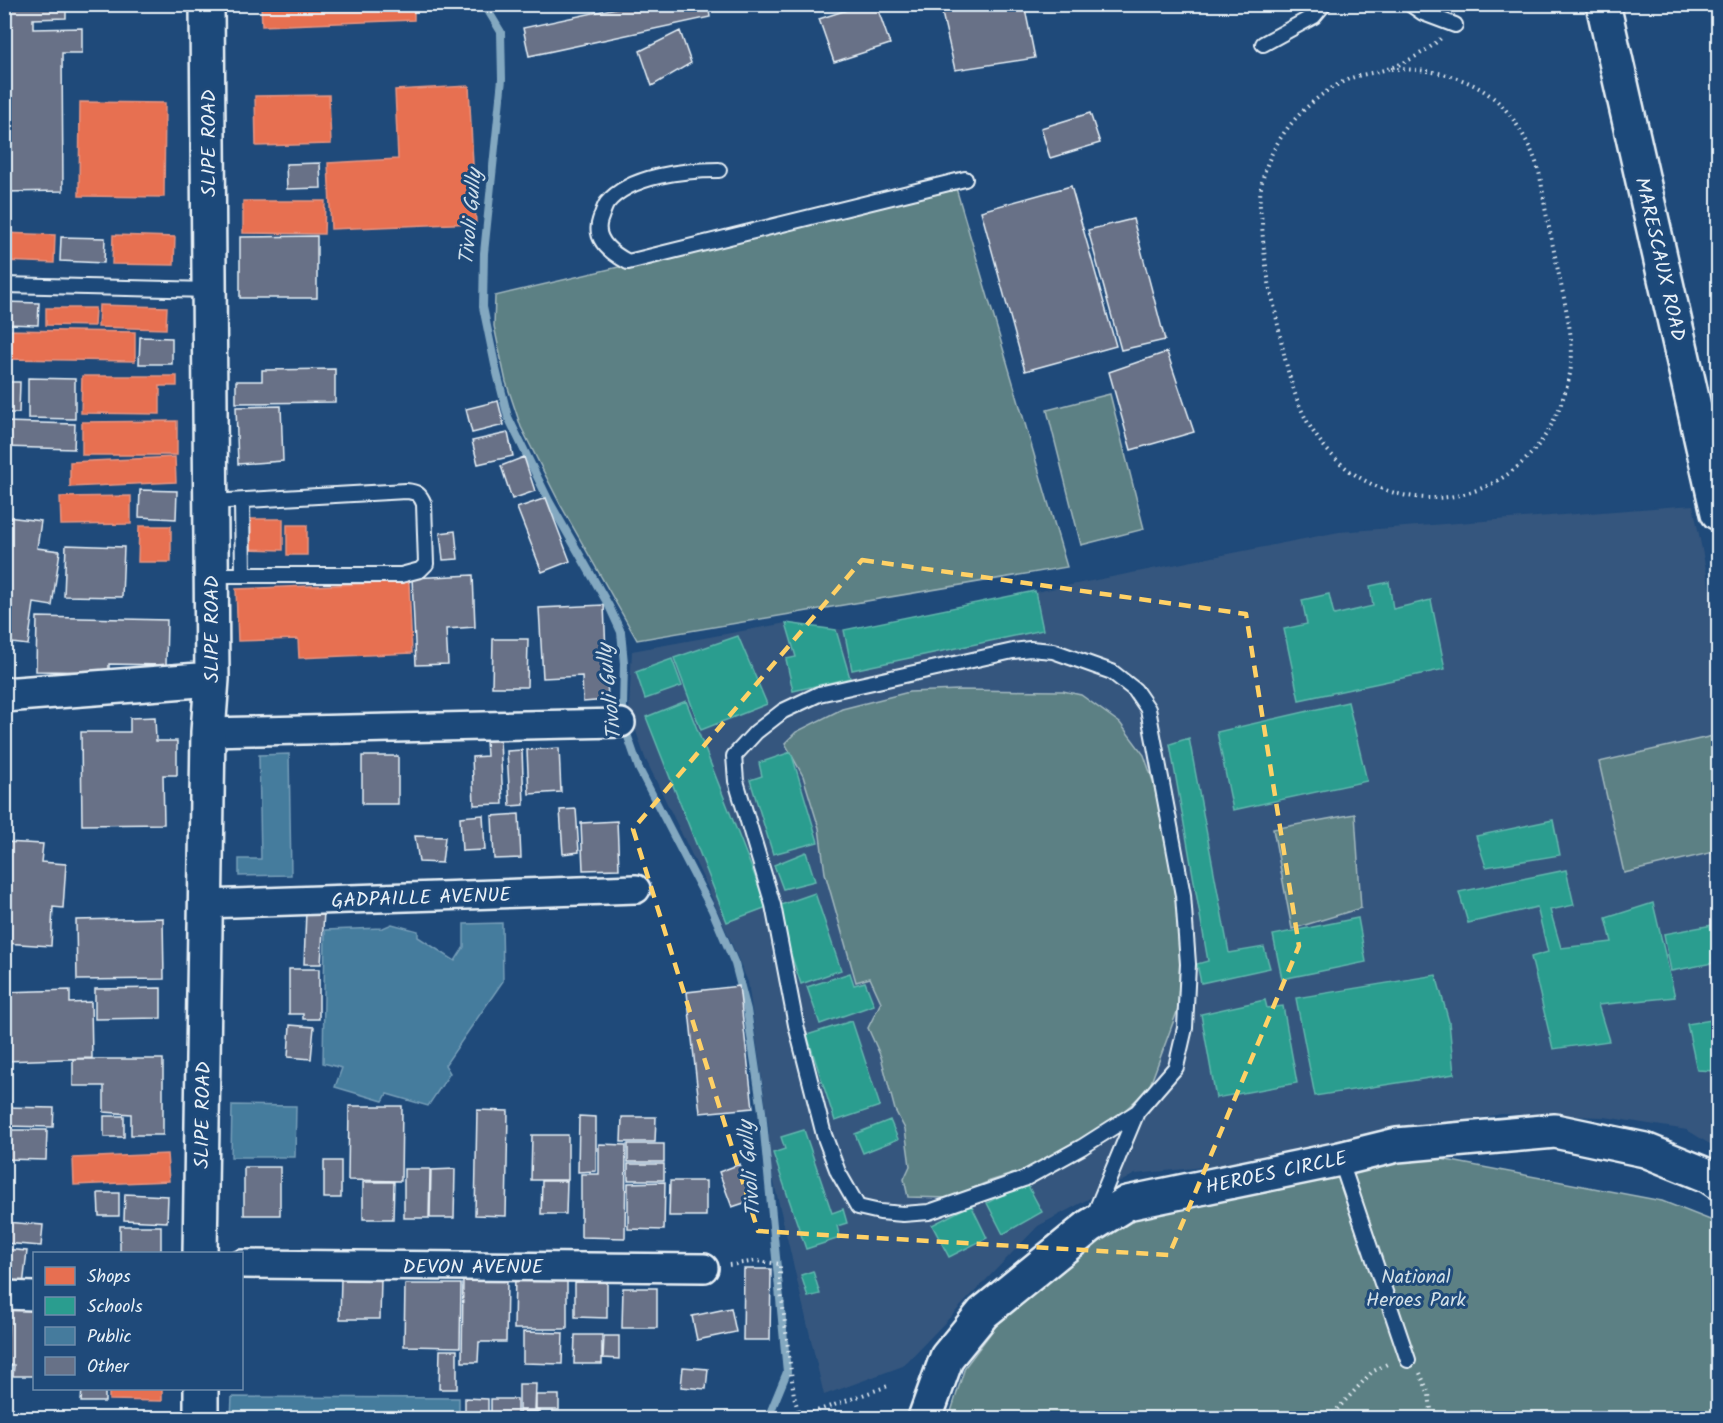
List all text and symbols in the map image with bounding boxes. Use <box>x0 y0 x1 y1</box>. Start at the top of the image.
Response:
street label: SLIPE ROAD <box>194 89 226 197</box>
water label: Tivoli Gully <box>451 165 492 267</box>
street label: MARESCAUX ROAD <box>1625 174 1694 345</box>
street label: SLIPE ROAD <box>197 575 229 683</box>
water label: Tivoli Gully <box>589 639 632 741</box>
street label: GADPAILLE AVENUE <box>331 880 513 918</box>
street label: SLIPE ROAD <box>187 1061 221 1169</box>
water label: Tivoli Gully <box>730 1116 771 1218</box>
street label: HEROES CIRCLE <box>1203 1143 1351 1205</box>
legend <box>33 1252 243 1390</box>
street label: DEVON AVENUE <box>403 1252 545 1284</box>
park label: National Heroes Park <box>1366 1262 1467 1317</box>
text: Shops <box>87 1263 131 1292</box>
text: Schools <box>87 1293 143 1322</box>
text: Public <box>87 1323 132 1352</box>
text: Other <box>87 1353 130 1382</box>

